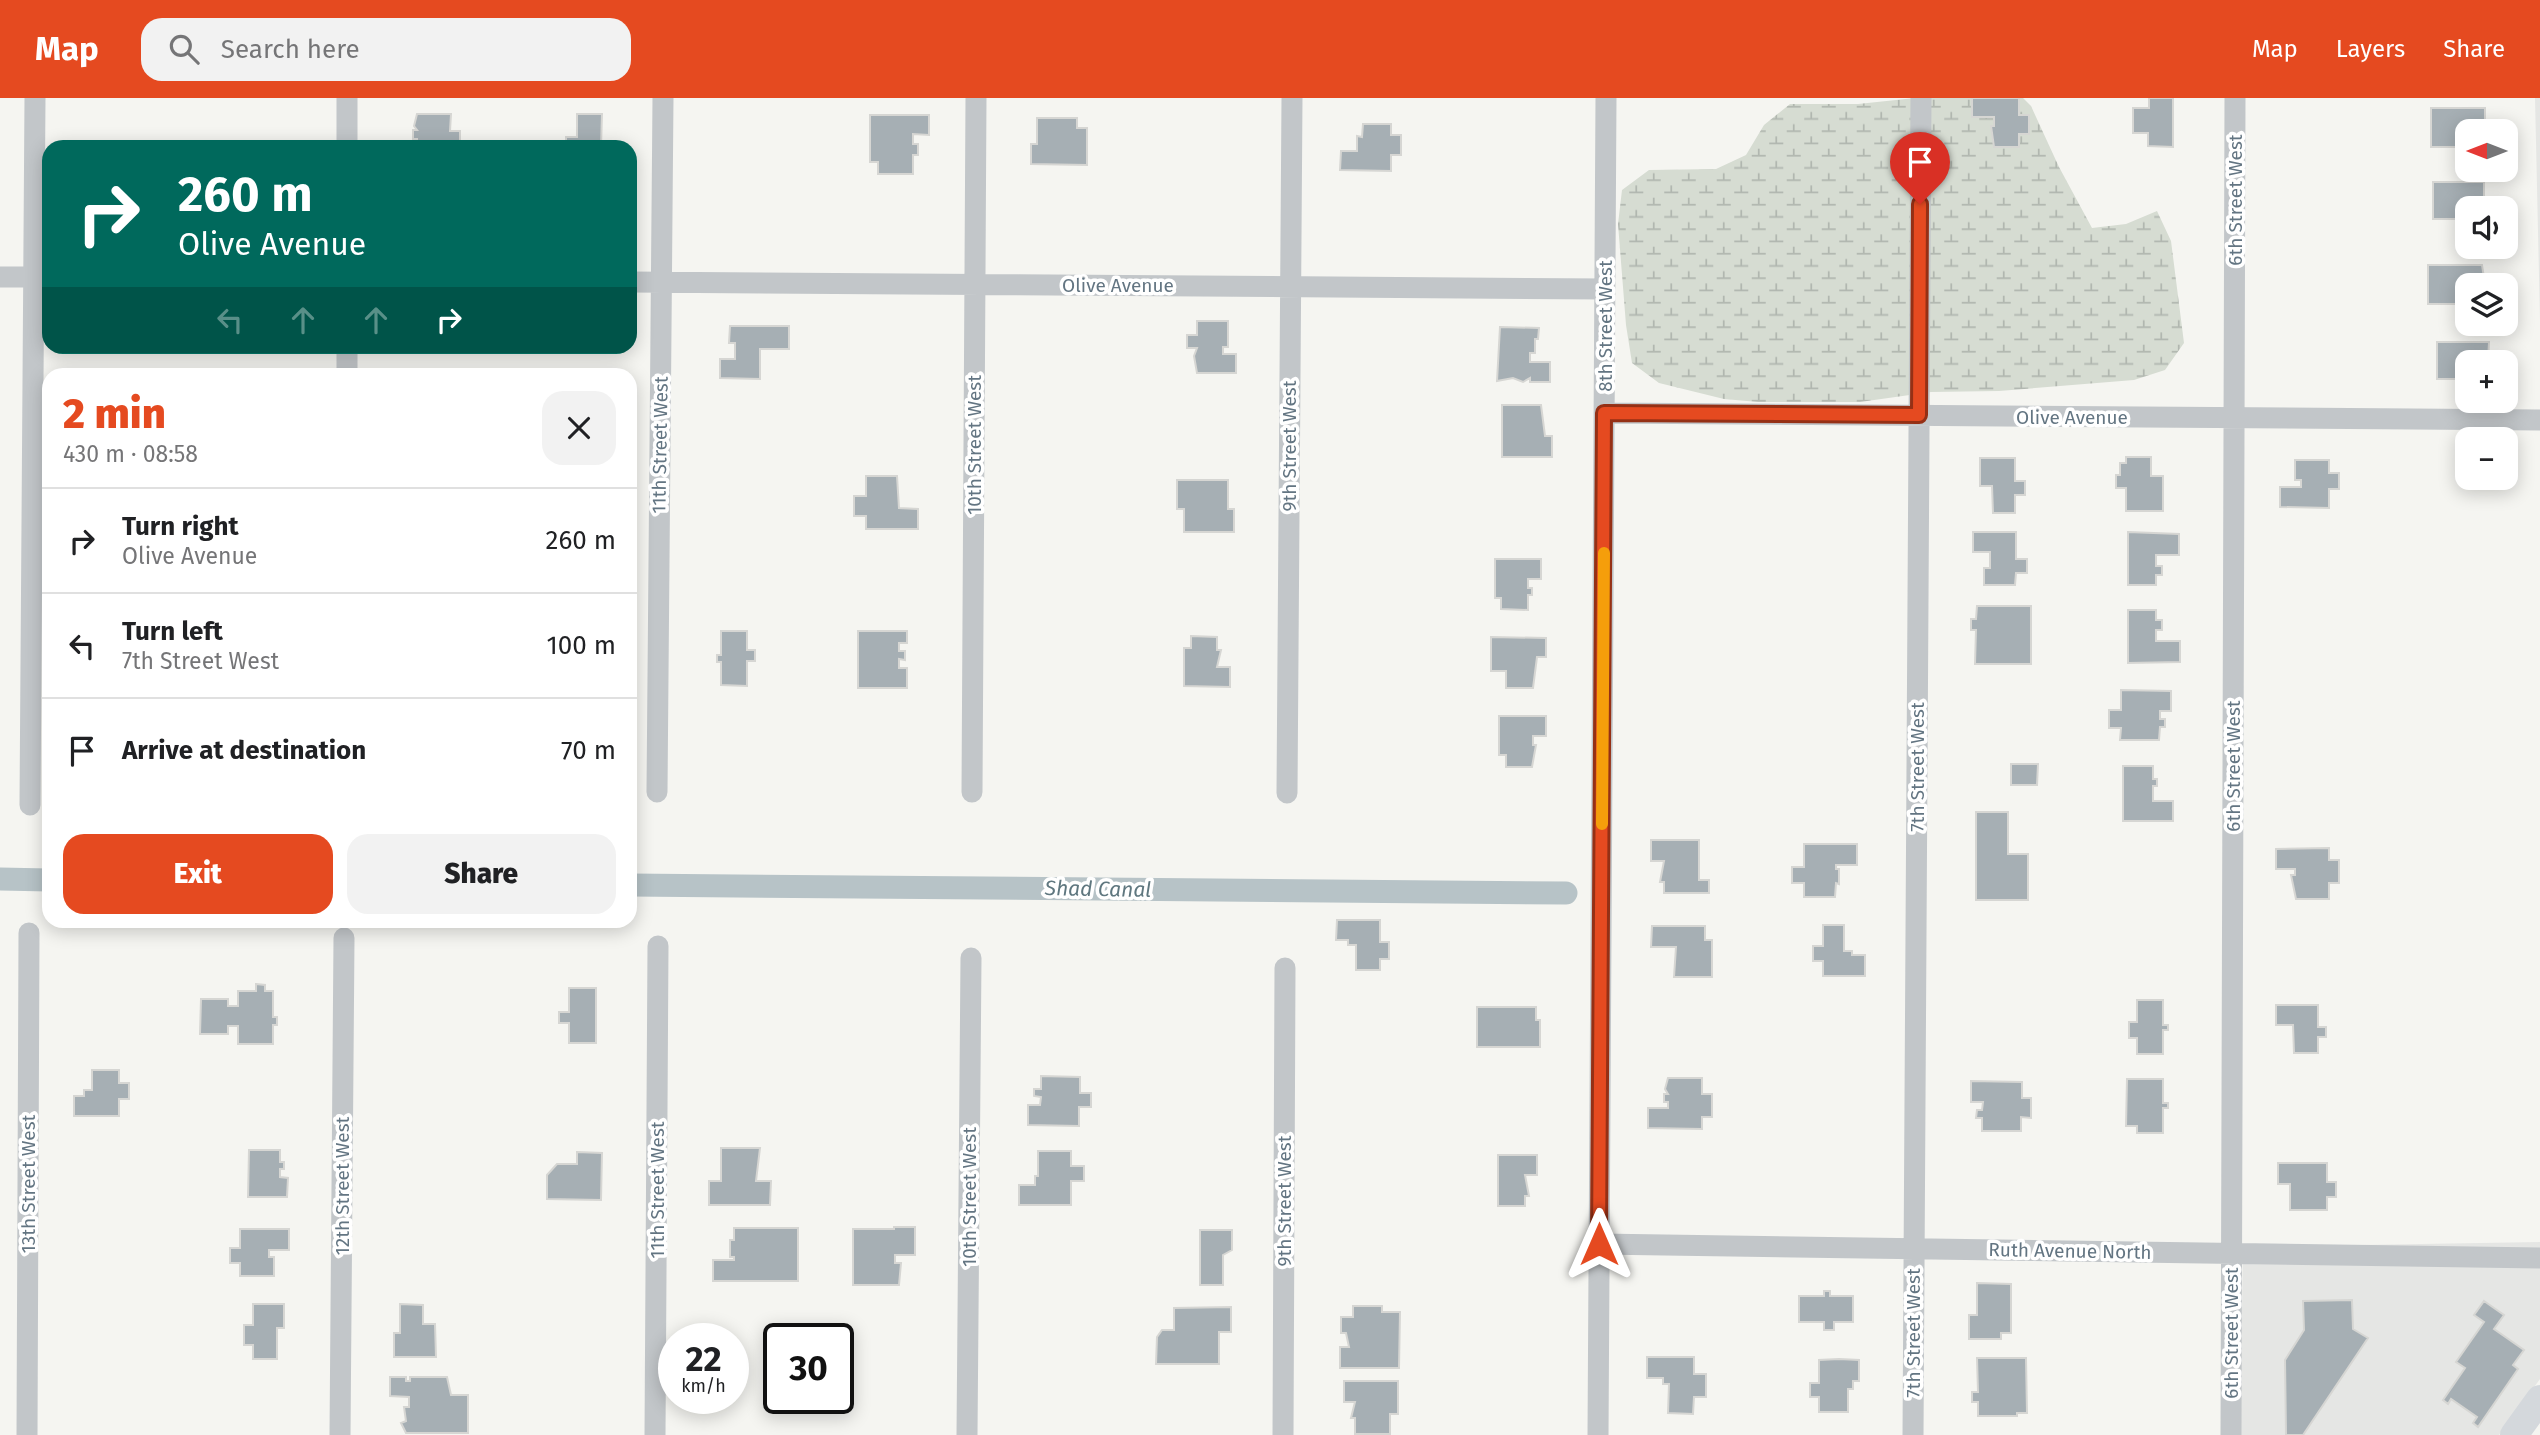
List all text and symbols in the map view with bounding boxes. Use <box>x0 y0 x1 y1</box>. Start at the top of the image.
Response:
search box <box>141 18 631 81</box>
text: Map <box>35 29 99 69</box>
icon: search <box>165 30 203 68</box>
text: Search here <box>221 34 360 65</box>
text: Map <box>2252 35 2298 63</box>
text: Layers <box>2336 35 2405 63</box>
text: Share <box>2443 35 2505 63</box>
north arrow <box>2455 119 2518 182</box>
map controls <box>2455 119 2518 490</box>
pin <box>1890 132 1950 204</box>
street label: 6th Street West <box>2224 134 2247 266</box>
icon: arrive <box>1901 143 1939 181</box>
text: 260 m <box>178 165 313 224</box>
icon: right <box>63 168 154 259</box>
button: sound <box>2455 196 2518 259</box>
text: Olive Avenue <box>178 225 366 263</box>
street label: 8th Street West <box>1594 260 1617 392</box>
button: layers <box>2455 273 2518 336</box>
street label: Olive Avenue <box>1062 274 1174 297</box>
icon: left <box>211 301 249 339</box>
icon: ahead <box>284 301 322 339</box>
icon: ahead <box>357 301 395 339</box>
icon: right <box>430 301 468 339</box>
button: + <box>2455 350 2518 413</box>
street label: 10th Street West <box>963 375 986 515</box>
street label: 11th Street West <box>647 376 673 514</box>
street label: 9th Street West <box>1278 380 1301 512</box>
text: 2 min <box>63 389 166 439</box>
button: close <box>542 391 616 465</box>
street label: Olive Avenue <box>2016 406 2128 429</box>
button: − <box>2455 427 2518 490</box>
text: 430 m · 08:58 <box>63 440 198 468</box>
text: Turn right <box>122 511 239 542</box>
icon: right <box>63 522 101 560</box>
text: 260 m <box>546 525 616 556</box>
text: Olive Avenue <box>122 542 257 570</box>
text: Turn left <box>122 616 223 647</box>
icon: left <box>63 627 101 665</box>
text: 100 m <box>547 630 616 661</box>
text: 7th Street West <box>122 647 279 675</box>
street label: 6th Street West <box>2222 700 2245 832</box>
street label: 7th Street West <box>1906 702 1929 832</box>
icon: arrive <box>63 732 101 770</box>
text: Arrive at destination <box>122 735 366 766</box>
text: 70 m <box>561 735 616 766</box>
button: Exit <box>63 834 333 914</box>
button: Share <box>347 834 616 914</box>
water label: Shad Canal <box>1043 875 1152 903</box>
street label: 13th Street West <box>17 1114 40 1253</box>
street label: 12th Street West <box>331 1116 354 1255</box>
street label: 11th Street West <box>646 1121 669 1259</box>
street label: 10th Street West <box>958 1127 981 1267</box>
street label: 9th Street West <box>1273 1135 1296 1267</box>
position arrow <box>1562 1207 1636 1281</box>
street label: Ruth Avenue North <box>1988 1238 2152 1264</box>
street label: 6th Street West <box>2220 1267 2243 1399</box>
street label: 7th Street West <box>1902 1268 1925 1398</box>
speed limit sign: 30 <box>763 1323 854 1414</box>
text: 22 <box>685 1338 722 1380</box>
text: km/h <box>681 1375 726 1397</box>

